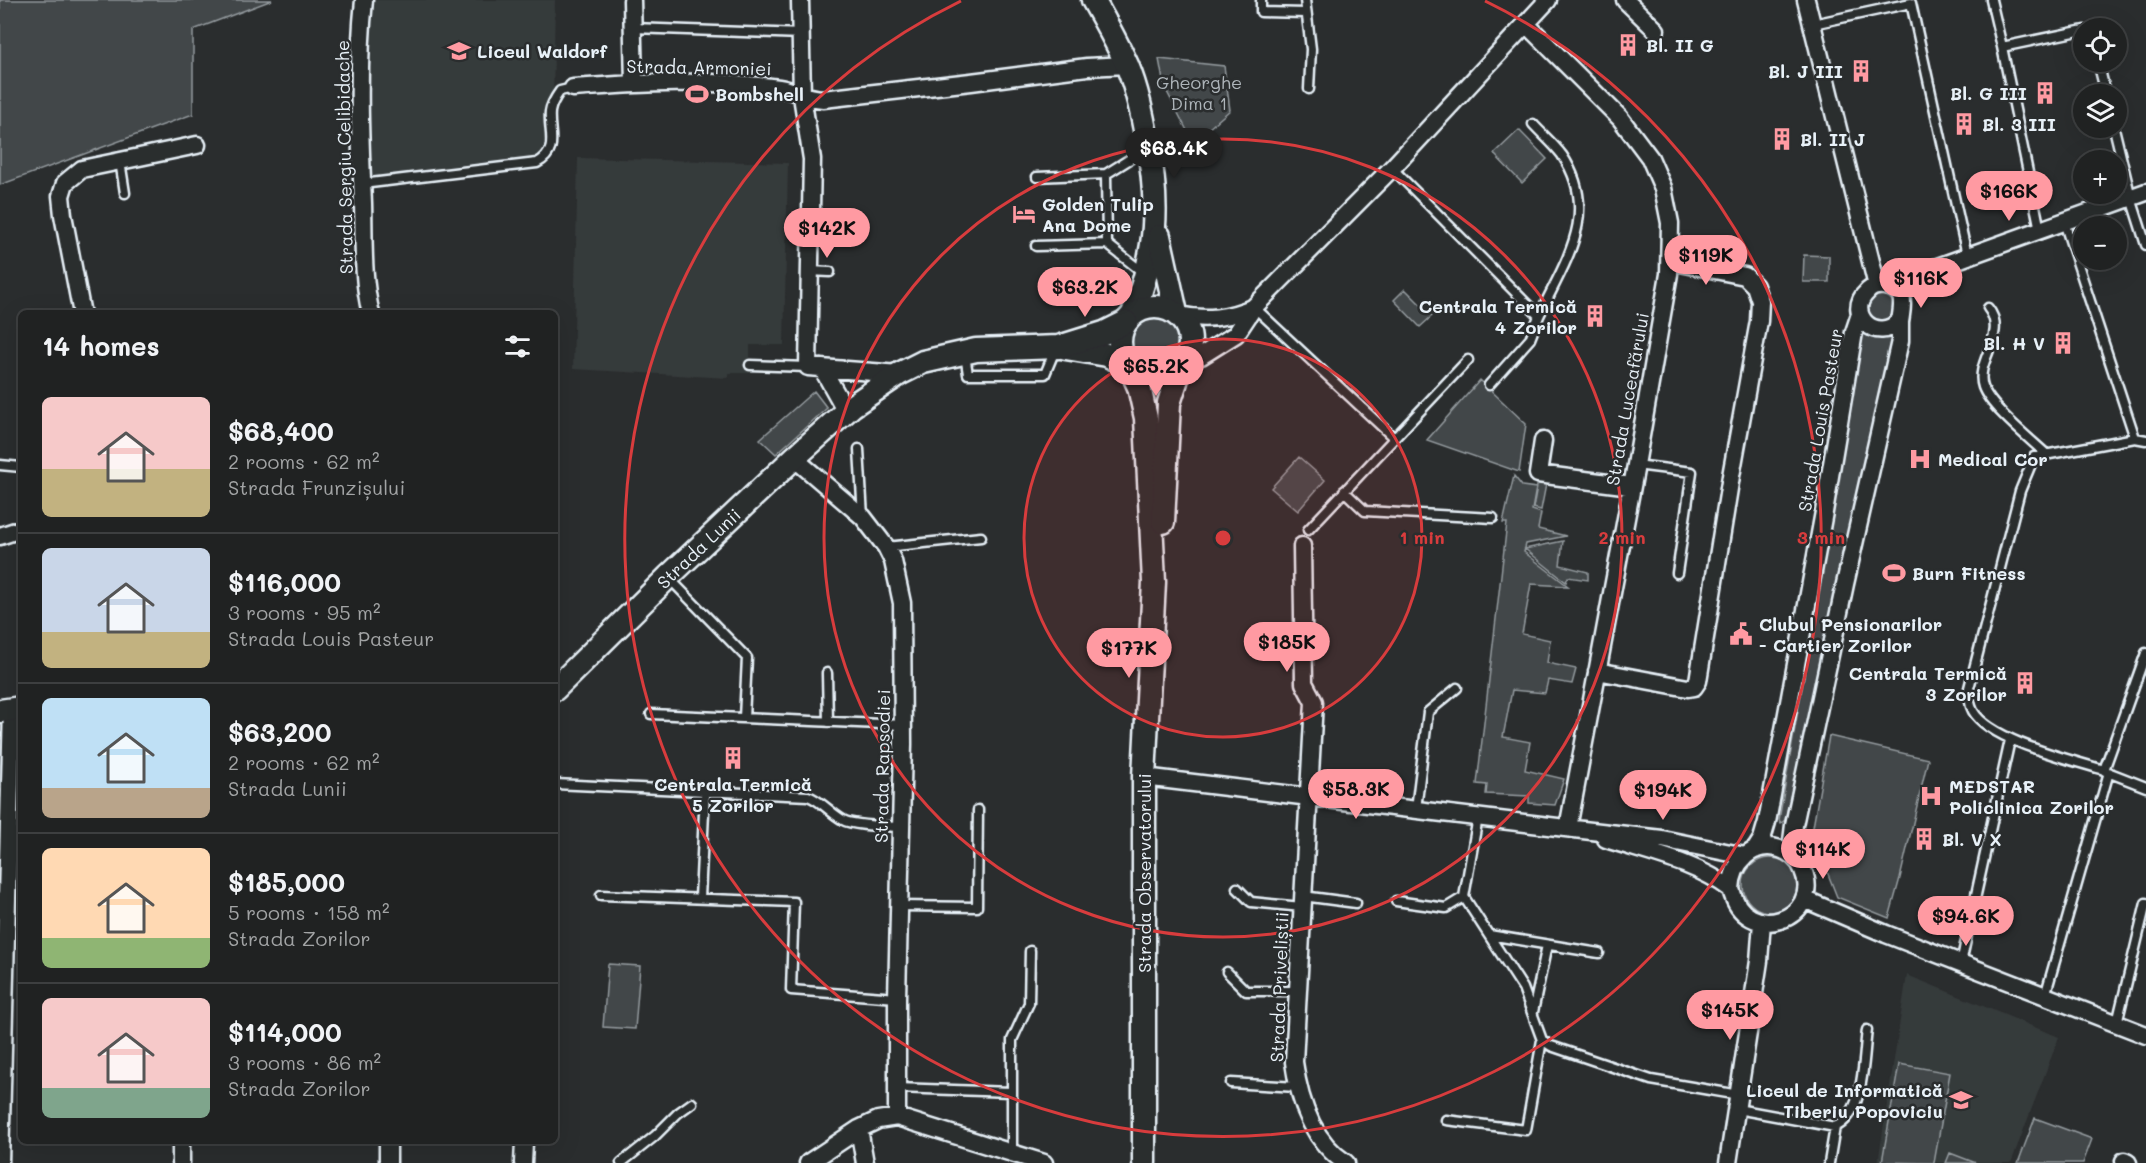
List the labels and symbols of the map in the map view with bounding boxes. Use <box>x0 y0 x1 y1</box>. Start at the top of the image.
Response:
building icon: Bl. II G <box>1615 32 1641 58</box>
place label: Bl. II G <box>1646 33 1714 57</box>
school or university icon: Liceul Waldorf <box>446 38 472 64</box>
place label: Liceul Waldorf <box>477 39 608 63</box>
street label: Strada Sergiu Celibidache <box>330 40 358 274</box>
street label: Strada Armoniei <box>626 54 772 80</box>
building icon: Bl. J III <box>1848 58 1874 84</box>
place label: Bl. J III <box>1768 59 1843 83</box>
park label: Gheorghe Dima 1 <box>1156 70 1242 115</box>
building icon: Bl. G III <box>2032 80 2058 106</box>
sports icon: Bombshell <box>684 81 710 107</box>
place label: Bl. G III <box>1950 81 2027 105</box>
place label: Bombshell <box>715 82 804 106</box>
building icon: Bl. 3 III <box>1951 111 1977 137</box>
place label: Bl. 3 III <box>1982 112 2056 136</box>
building icon: Bl. II J <box>1769 126 1795 152</box>
place label: Bl. II J <box>1800 127 1866 151</box>
pin: $68.4K <box>1125 128 1223 179</box>
pin: $166K <box>1967 171 2051 222</box>
place label: Golden Tulip Ana Dome <box>1042 192 1154 237</box>
hotel icon: Golden Tulip Ana Dome <box>1011 201 1037 227</box>
pin: $142K <box>785 208 869 259</box>
pin: $119K <box>1664 235 1748 286</box>
pin: $116K <box>1879 258 1963 309</box>
pin: $63.2K <box>1036 267 1134 318</box>
place label: Centrala Termică 4 Zorilor <box>1419 294 1577 339</box>
building icon: Centrala Termică 4 Zorilor <box>1582 303 1608 329</box>
street label: Strada Luceafărului <box>1600 311 1654 487</box>
street label: Strada Louis Pasteur <box>1792 327 1848 513</box>
building icon: Bl. H V <box>2050 330 2076 356</box>
place label: Bl. H V <box>1983 331 2045 355</box>
pin: $65.2K <box>1107 346 1205 397</box>
hospital icon: Medical Cor <box>1907 446 1933 472</box>
place label: Medical Cor <box>1938 447 2048 471</box>
street label: Strada Lunii <box>651 503 746 594</box>
text: 1 min <box>1399 525 1445 549</box>
text: 2 min <box>1598 525 1646 549</box>
text: 3 min <box>1797 525 1845 549</box>
centre of rings <box>1213 528 1233 548</box>
sports icon: Burn Fitness <box>1881 560 1907 586</box>
place label: Burn Fitness <box>1912 561 2025 585</box>
place label: Clubul Pensionarilor - Cartier Zorilor <box>1759 612 1942 657</box>
public building icon: Clubul Pensionarilor - Cartier Zorilor <box>1728 621 1754 647</box>
pin: $185K <box>1245 622 1329 673</box>
pin: $177K <box>1087 628 1171 679</box>
place label: Centrala Termică 3 Zorilor <box>1849 661 2007 706</box>
building icon: Centrala Termică 3 Zorilor <box>2012 670 2038 696</box>
street label: Strada Rapsodiei <box>869 689 895 843</box>
building icon: Centrala Termică 5 Zorilor <box>720 745 746 771</box>
pin: $58.3K <box>1307 769 1405 820</box>
pin: $194K <box>1621 770 1705 821</box>
place label: Centrala Termică 5 Zorilor <box>654 772 812 817</box>
street label: Strada Observatorului <box>1132 773 1156 973</box>
place label: MEDSTAR Policlinica Zorilor <box>1949 774 2114 819</box>
hospital icon: MEDSTAR Policlinica Zorilor <box>1918 783 1944 809</box>
building icon: Bl. V X <box>1911 826 1937 852</box>
place label: Bl. V X <box>1942 827 2002 851</box>
pin: $114K <box>1781 829 1865 880</box>
pin: $94.6K <box>1917 896 2015 947</box>
street label: Strada Priveliștii <box>1264 911 1294 1063</box>
pin: $145K <box>1688 990 1772 1041</box>
place label: Liceul de Informatică Tiberiu Popoviciu <box>1746 1078 1943 1123</box>
school or university icon: Liceul de Informatică Tiberiu Popoviciu <box>1948 1087 1974 1113</box>

